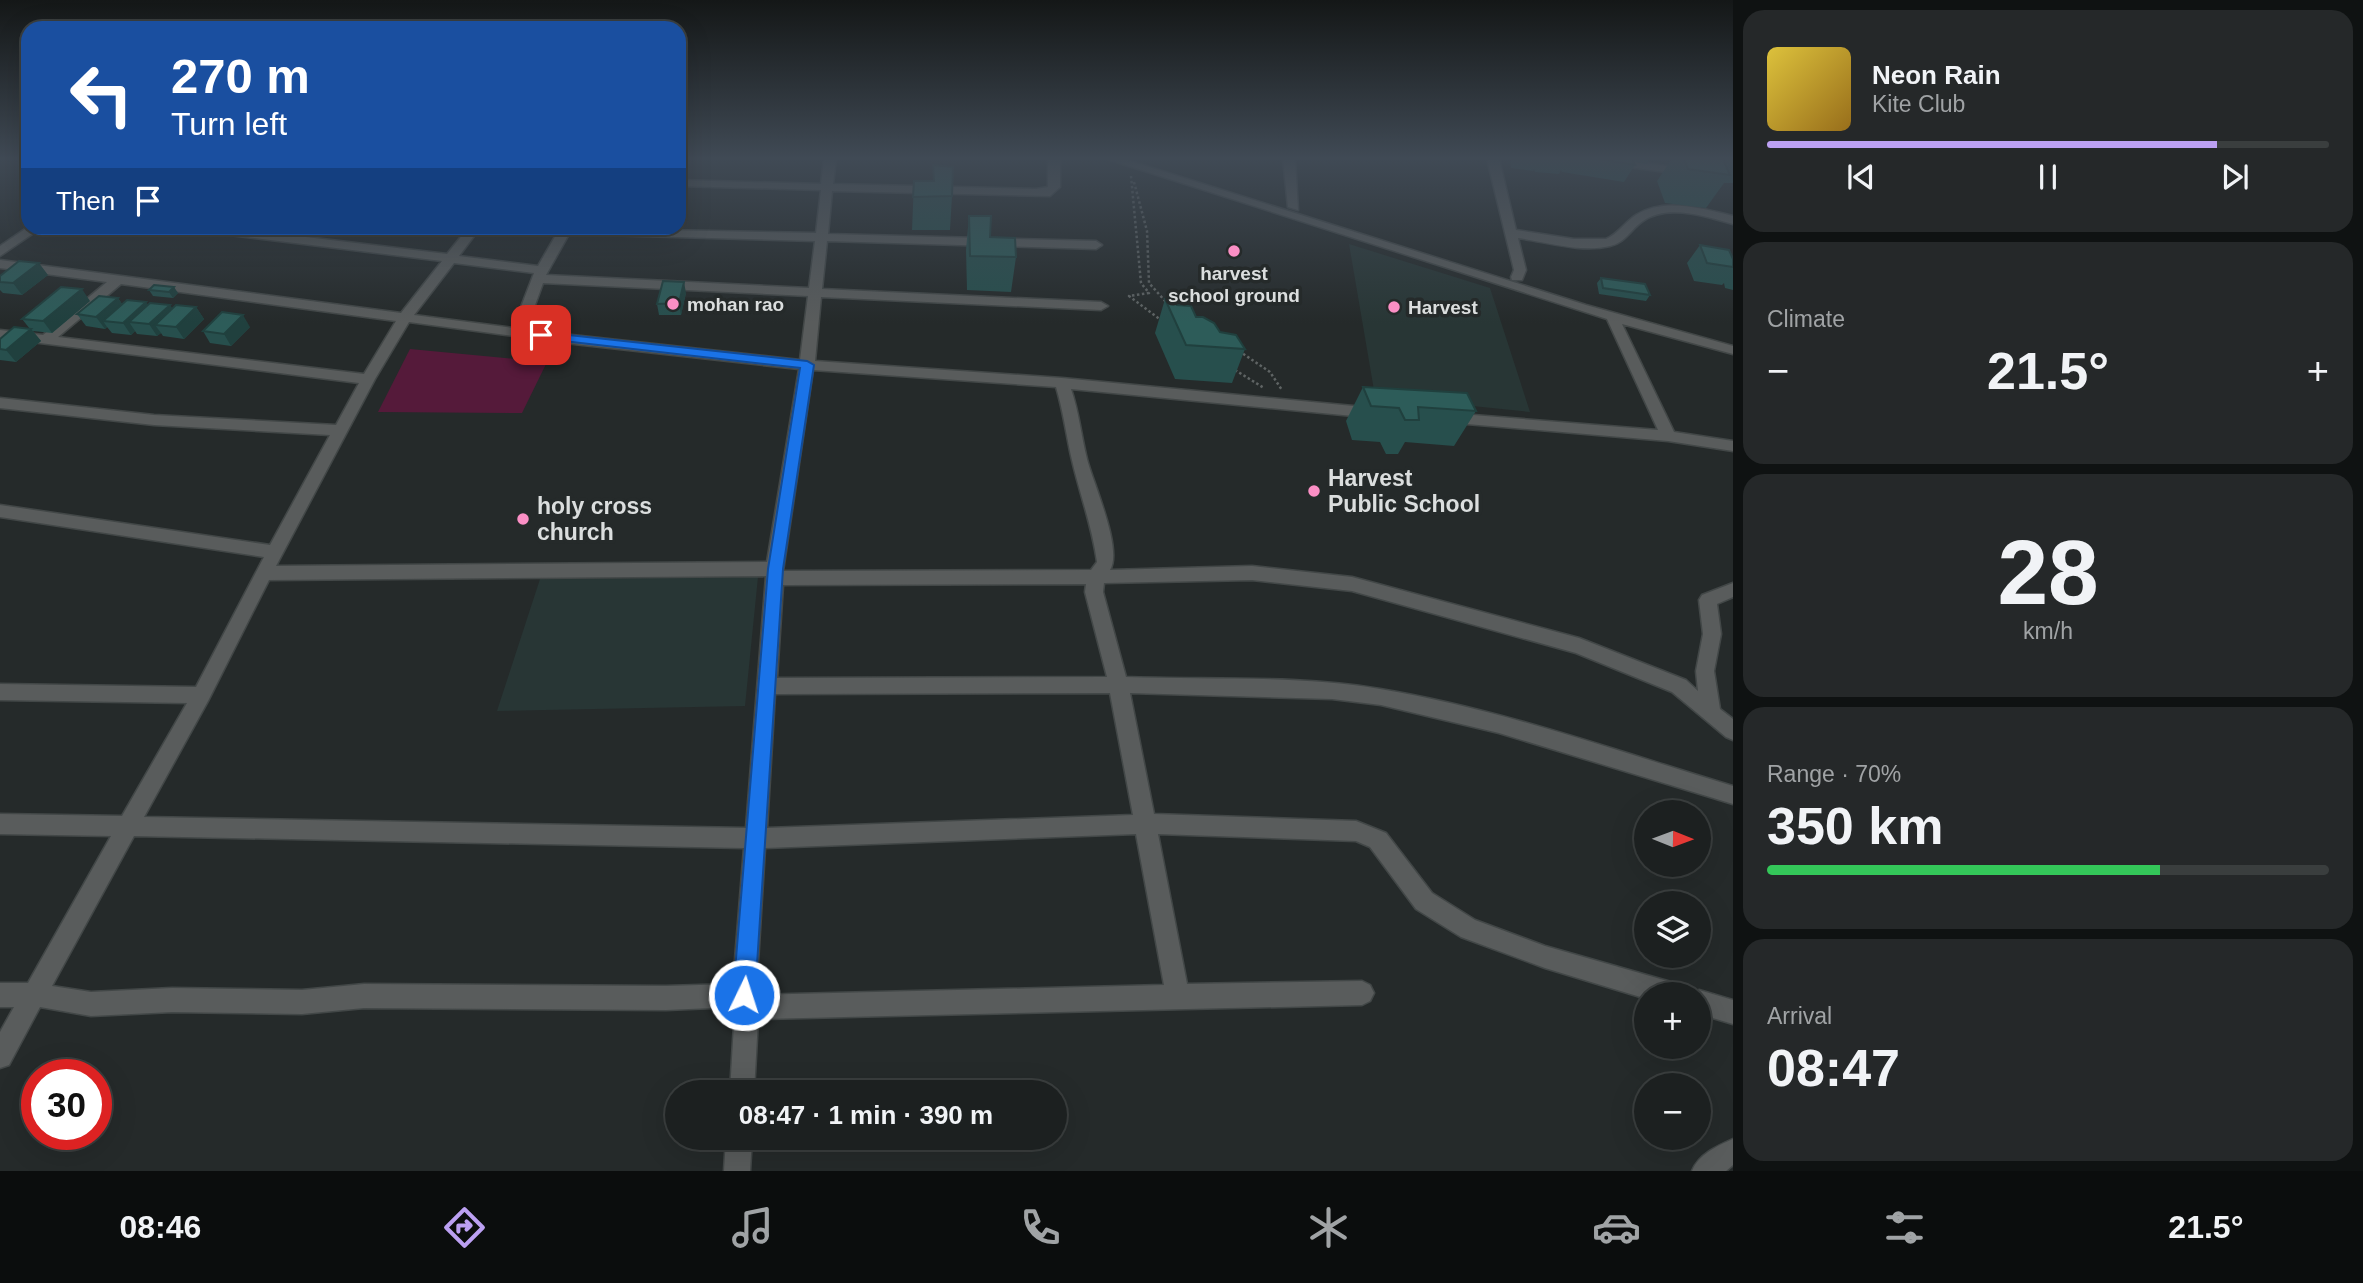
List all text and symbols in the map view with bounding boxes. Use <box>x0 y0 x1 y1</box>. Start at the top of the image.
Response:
icon: left <box>56 49 147 140</box>
text: 270 m <box>171 49 310 103</box>
text: Neon Rain <box>1872 60 2001 90</box>
text: Kite Club <box>1872 91 1965 117</box>
text: Turn left <box>171 106 287 142</box>
icon: previous <box>1842 158 1880 196</box>
icon: pause <box>2029 158 2067 196</box>
icon: next <box>2216 158 2254 196</box>
icon: arrive <box>129 182 167 220</box>
text: Then <box>56 186 115 216</box>
marker: harvest school ground <box>1226 243 1242 259</box>
place label: harvest school ground <box>1168 263 1300 306</box>
place label: mohan rao <box>687 294 784 315</box>
marker: mohan rao <box>665 296 681 312</box>
place label: Harvest <box>1408 297 1478 318</box>
marker: Harvest <box>1386 299 1402 315</box>
pin <box>511 305 571 365</box>
text: Climate <box>1767 306 1845 332</box>
icon: arrive <box>522 316 560 354</box>
text: 21.5° <box>1987 342 2109 400</box>
text: − <box>1767 350 1789 392</box>
text: + <box>2307 350 2329 392</box>
place label: Harvest Public School <box>1328 465 1480 517</box>
marker: Harvest Public School <box>1306 483 1322 499</box>
place label: holy cross church <box>537 493 652 545</box>
marker: holy cross church <box>515 511 531 527</box>
text: 28 <box>1997 522 2099 623</box>
text: km/h <box>2023 618 2073 644</box>
text: Range · 70% <box>1767 761 1901 787</box>
text: 350 km <box>1767 797 1943 855</box>
north arrow <box>1634 800 1712 877</box>
map controls <box>1634 800 1711 1150</box>
button: layers <box>1634 891 1711 968</box>
position arrow <box>707 958 781 1032</box>
button: + <box>1634 982 1711 1059</box>
text: Arrival <box>1767 1003 1832 1029</box>
text: 08:47 <box>1767 1039 1900 1097</box>
speed limit sign: 30 <box>21 1059 112 1150</box>
button: − <box>1634 1073 1711 1150</box>
text: 08:47 · 1 min · 390 m <box>739 1100 993 1130</box>
icon: directions <box>440 1203 489 1252</box>
icon: music <box>728 1203 777 1252</box>
icon: phone <box>1016 1203 1065 1252</box>
icon: climate <box>1304 1203 1353 1252</box>
icon: car <box>1592 1203 1641 1252</box>
icon: filters <box>1880 1203 1929 1252</box>
text: 08:46 <box>120 1209 201 1245</box>
text: 21.5° <box>2168 1209 2243 1245</box>

